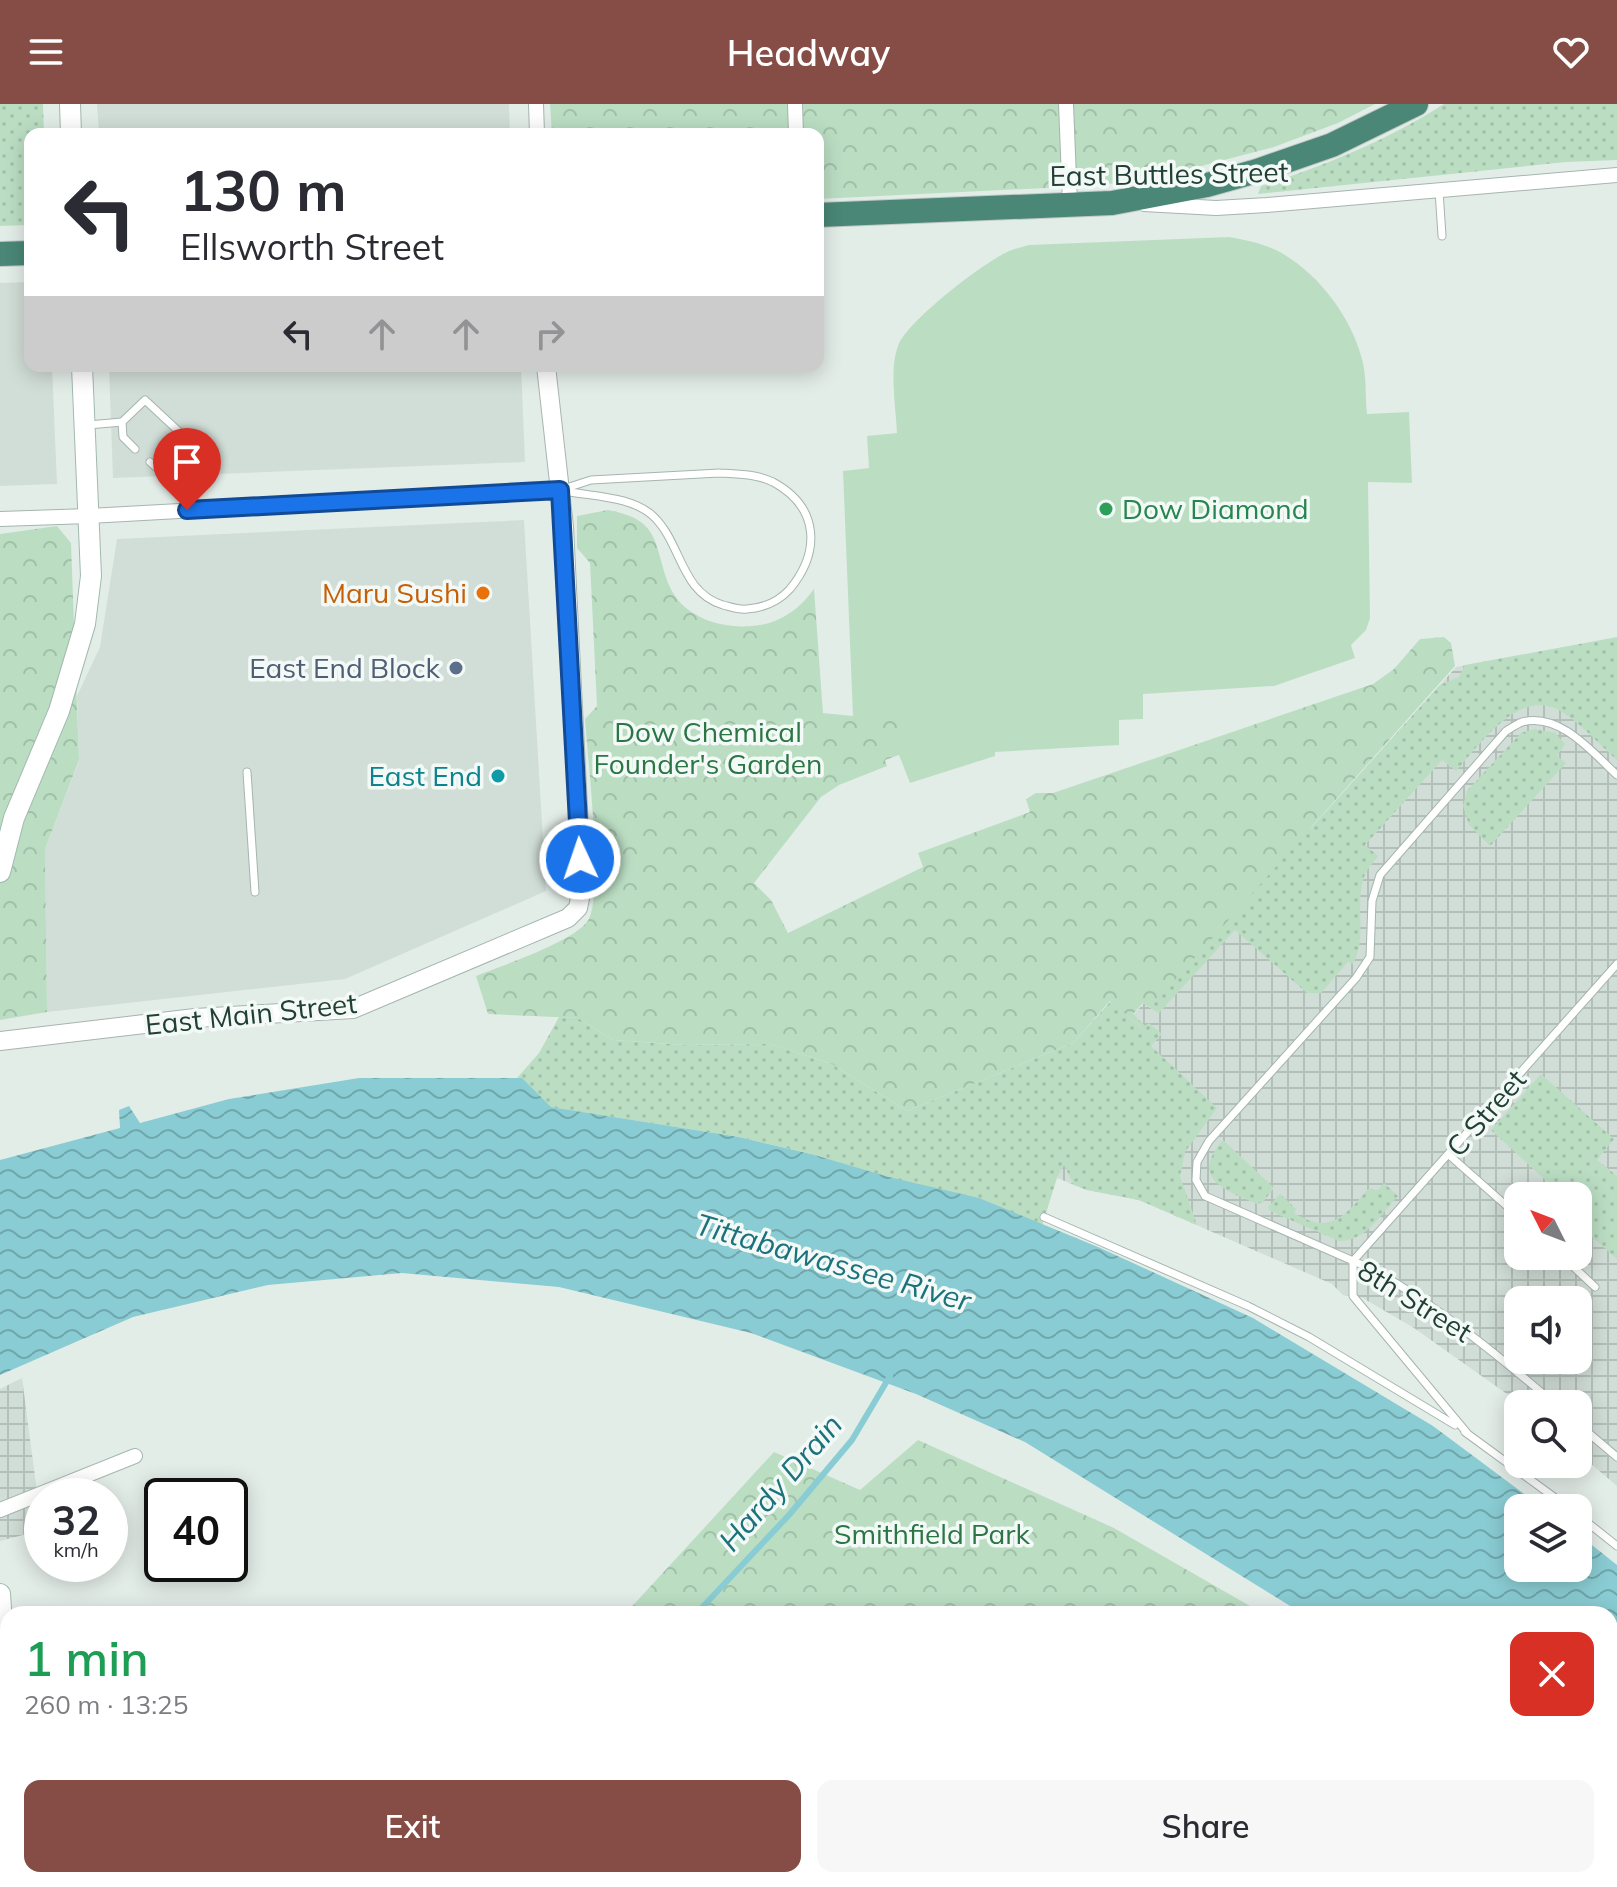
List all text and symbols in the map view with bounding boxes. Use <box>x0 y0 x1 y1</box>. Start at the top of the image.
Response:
icon: menu <box>24 30 68 74</box>
text: Headway <box>727 30 890 75</box>
icon: heart <box>1549 30 1593 74</box>
street label: East Buttles Street <box>1049 154 1289 193</box>
text: 130 m <box>180 155 347 225</box>
icon: left <box>48 160 152 264</box>
text: Ellsworth Street <box>180 224 444 269</box>
icon: left <box>276 312 320 356</box>
icon: ahead <box>360 312 404 356</box>
icon: ahead <box>444 312 488 356</box>
icon: right <box>528 312 572 356</box>
pin <box>153 428 221 510</box>
icon: arrive <box>165 440 209 484</box>
place label: Dow Diamond <box>1122 491 1309 526</box>
marker: Dow Diamond <box>1097 500 1115 518</box>
place label: Maru Sushi <box>322 575 467 610</box>
marker: Maru Sushi <box>474 584 492 602</box>
place label: East End Block <box>249 650 441 685</box>
marker: East End Block <box>447 659 465 677</box>
park label: Dow Chemical Founder's Garden <box>593 714 823 781</box>
place label: East End <box>368 758 482 793</box>
marker: East End <box>489 767 507 785</box>
position arrow <box>538 817 622 901</box>
street label: East Main Street <box>143 985 359 1042</box>
street label: C Street <box>1438 1062 1533 1163</box>
north arrow <box>1504 1182 1592 1270</box>
map controls <box>1504 1182 1592 1582</box>
water label: Tittabawassee River <box>691 1205 976 1320</box>
street label: 8th Street <box>1352 1252 1479 1349</box>
button: sound <box>1504 1286 1592 1374</box>
button: search <box>1504 1390 1592 1478</box>
water label: Hardy Drain <box>710 1406 850 1559</box>
speed limit sign: 40 <box>144 1478 248 1582</box>
button: layers <box>1504 1494 1592 1582</box>
text: 32 <box>52 1495 100 1545</box>
park label: Smithfield Park <box>834 1516 1031 1551</box>
text: km/h <box>53 1537 99 1562</box>
text: 1 min <box>24 1628 149 1688</box>
button: close <box>1510 1632 1594 1716</box>
text: 260 m · 13:25 <box>24 1688 188 1721</box>
button: Exit <box>24 1780 801 1872</box>
button: Share <box>817 1780 1594 1872</box>

